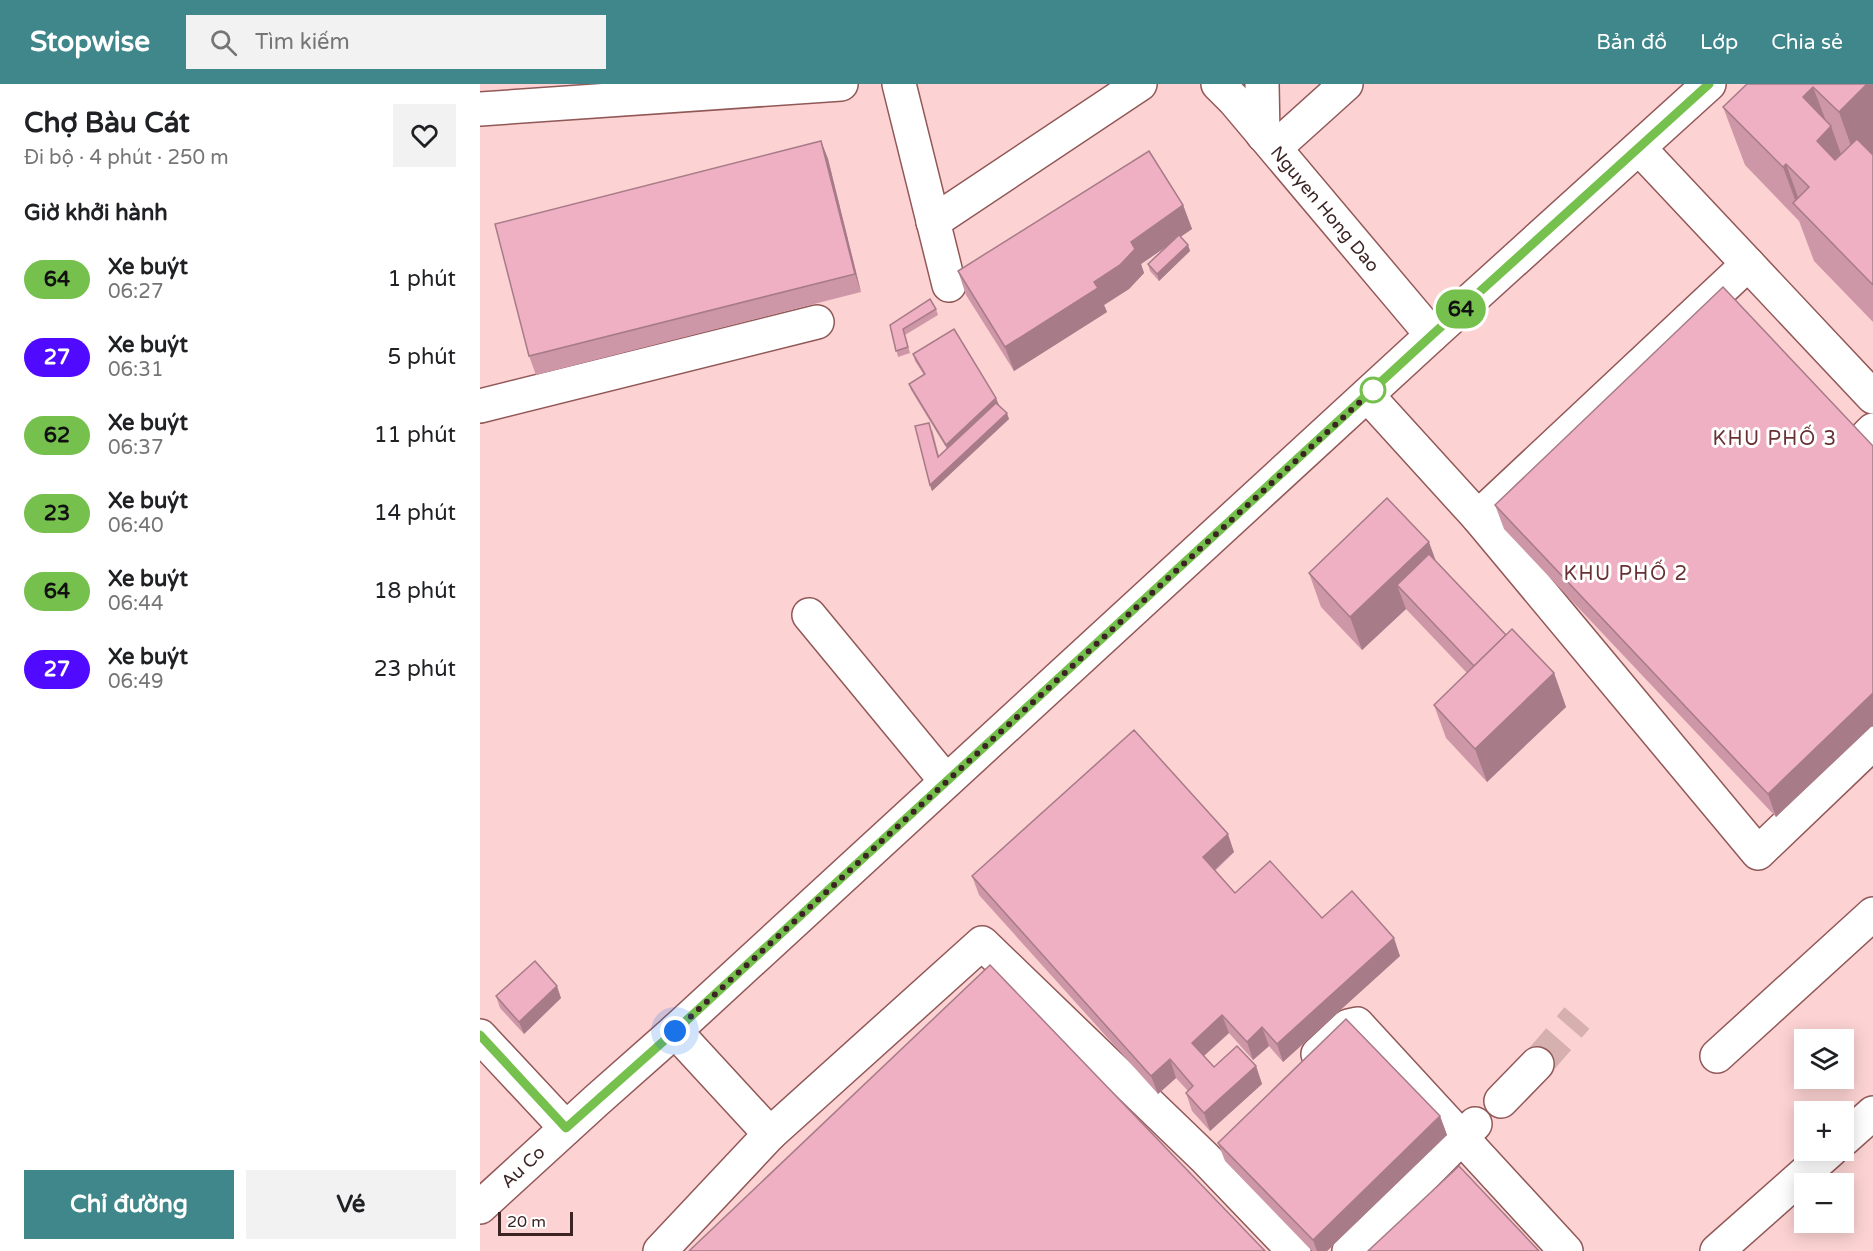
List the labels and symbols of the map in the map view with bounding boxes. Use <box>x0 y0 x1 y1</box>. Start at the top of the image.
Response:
street label: Nguyen Hong Dao <box>1266 142 1384 276</box>
line badge: 64 <box>1434 290 1488 328</box>
unlabelled marker <box>1360 377 1386 403</box>
district label: KHU PHỐ 3 <box>1713 424 1837 451</box>
district label: KHU PHỐ 2 <box>1564 559 1688 586</box>
your location <box>660 1016 690 1046</box>
street label: Au Co <box>496 1141 550 1193</box>
scale bar <box>498 1209 573 1236</box>

